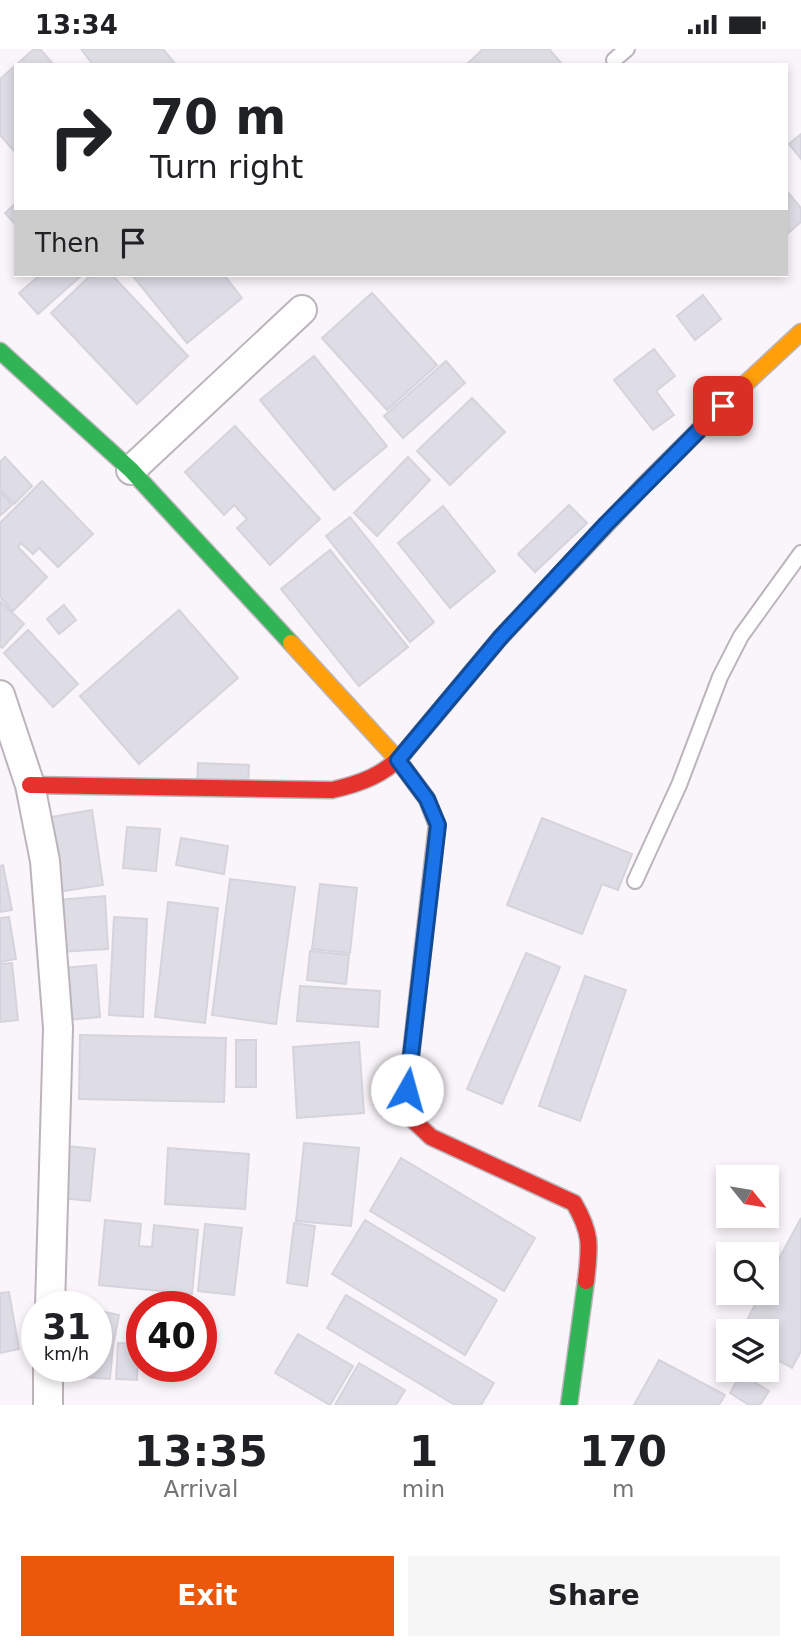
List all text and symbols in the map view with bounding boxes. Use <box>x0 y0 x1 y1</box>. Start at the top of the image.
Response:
text: 13:34 <box>35 10 118 40</box>
text: 70 m <box>150 89 286 146</box>
icon: right <box>35 91 126 182</box>
text: Turn right <box>150 148 303 186</box>
icon: arrive <box>114 224 152 262</box>
text: Then <box>35 228 100 258</box>
pin <box>693 376 753 436</box>
icon: arrive <box>704 387 742 425</box>
position arrow <box>370 1053 444 1127</box>
north arrow <box>716 1165 779 1229</box>
map controls <box>716 1165 779 1382</box>
button: search <box>716 1242 779 1305</box>
speed limit sign: 40 <box>126 1291 217 1382</box>
text: 31 <box>42 1307 91 1347</box>
button: layers <box>716 1319 779 1382</box>
text: km/h <box>44 1343 89 1364</box>
text: 13:35 <box>134 1427 268 1476</box>
text: 1 <box>409 1427 438 1476</box>
text: 170 <box>579 1427 667 1476</box>
text: Arrival <box>164 1476 238 1502</box>
text: min <box>402 1476 445 1502</box>
text: m <box>612 1476 634 1502</box>
button: Exit <box>21 1556 394 1636</box>
button: Share <box>408 1556 780 1636</box>

